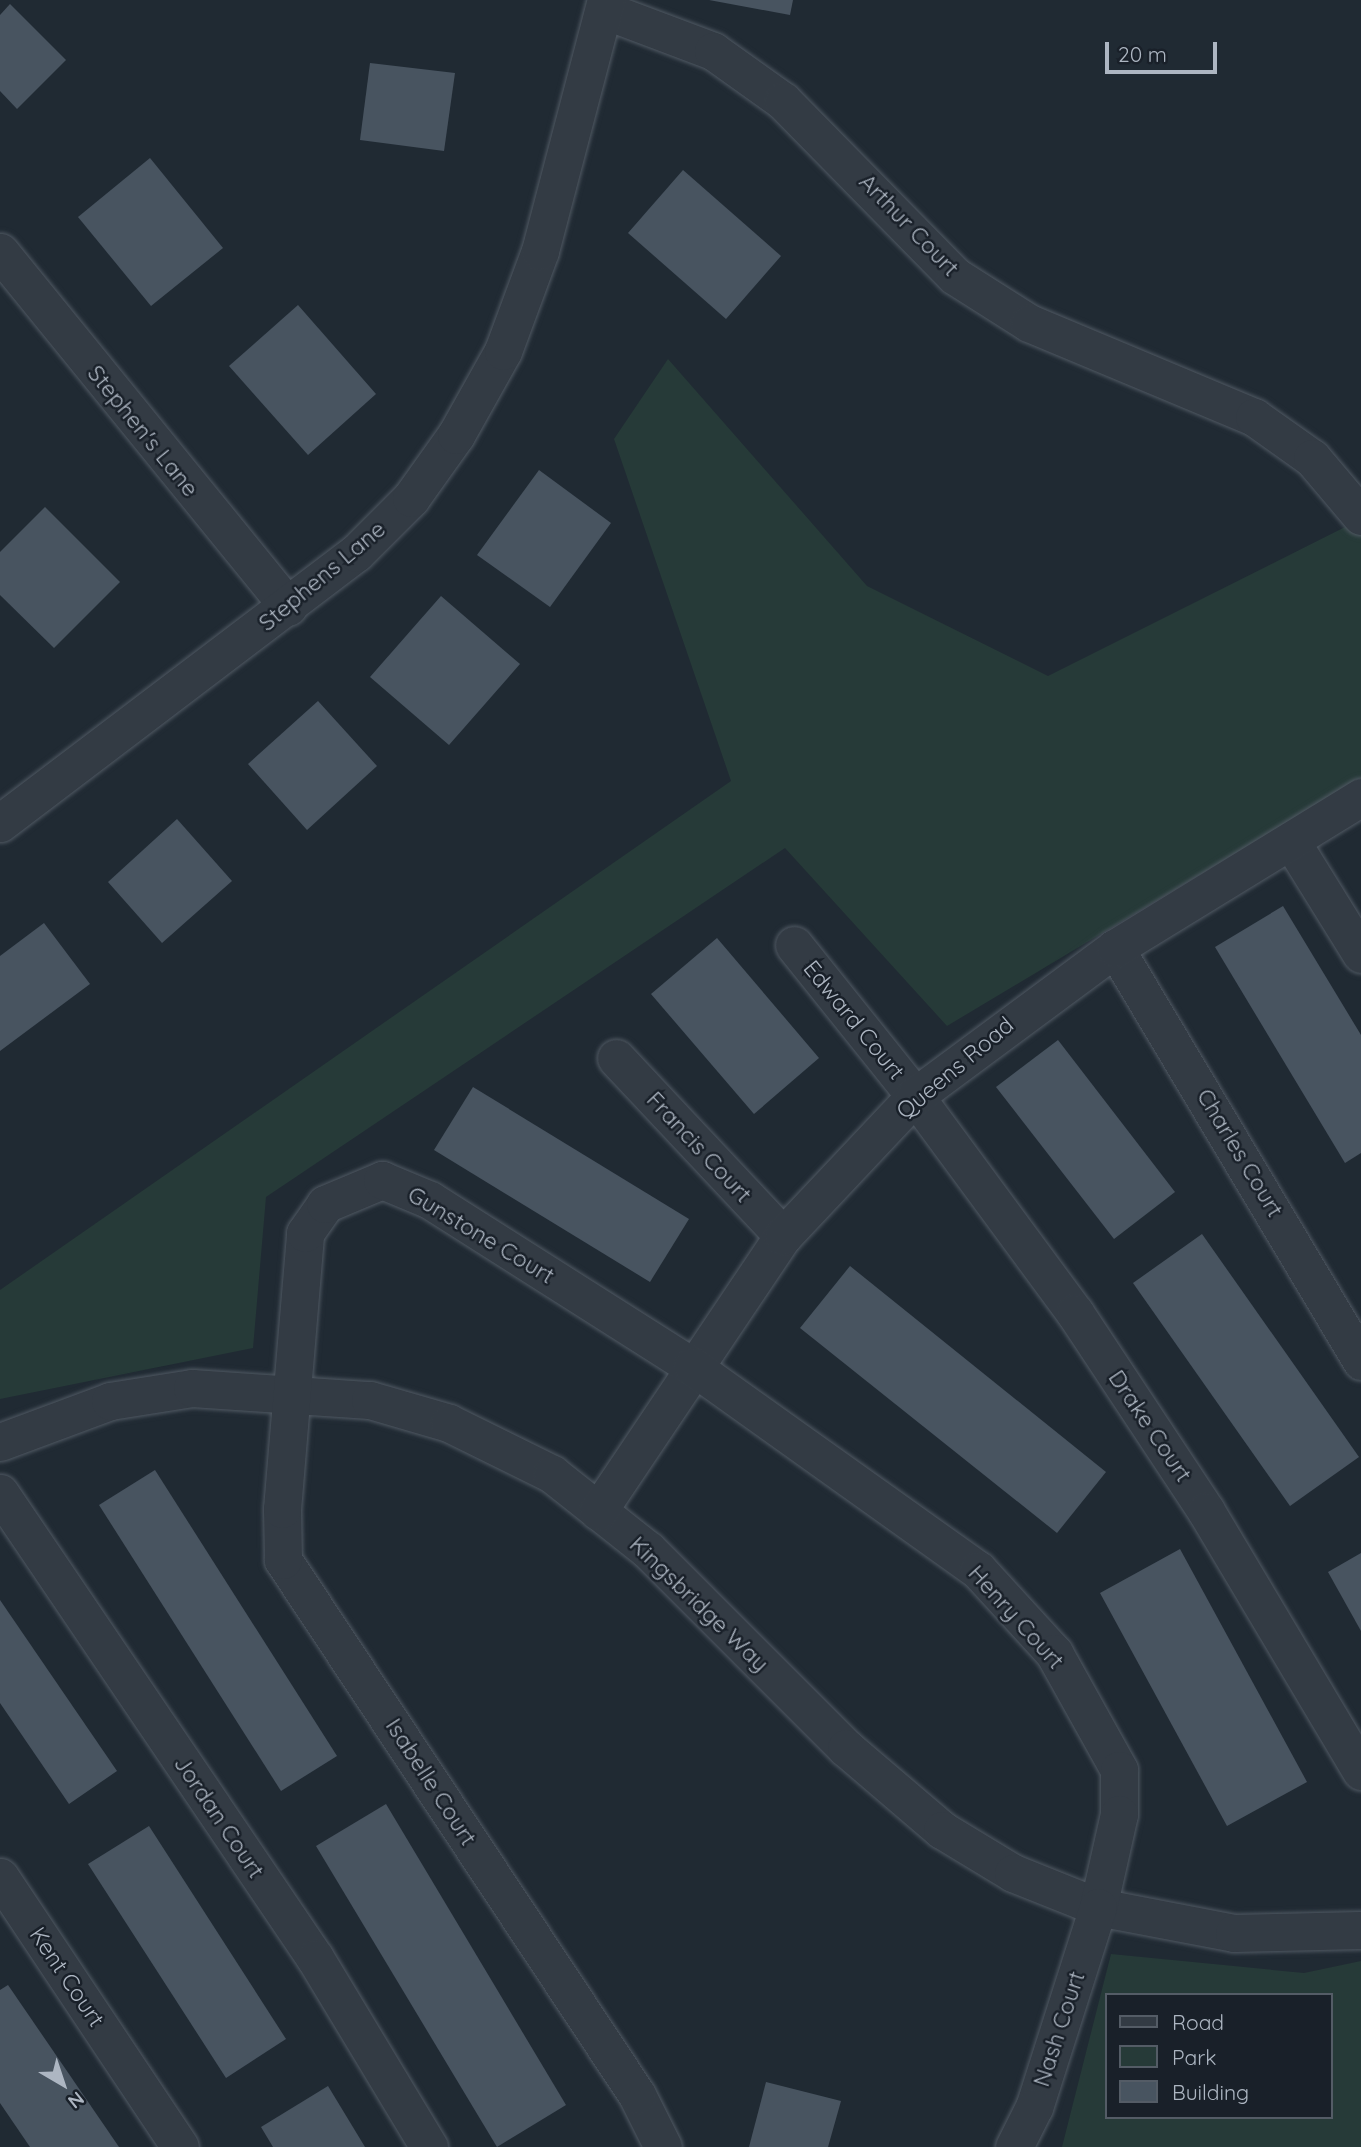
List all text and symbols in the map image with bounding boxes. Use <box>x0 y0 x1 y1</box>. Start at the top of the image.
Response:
scale bar <box>1109 28 1221 72</box>
text: 20 m <box>1118 41 1167 67</box>
street label: Arthur Court <box>853 168 965 282</box>
street label: Stephen's Lane <box>82 360 204 502</box>
street label: Stephens Lane <box>253 515 391 637</box>
street label: Edward Court <box>798 955 910 1085</box>
street label: Queens Road <box>891 1011 1019 1125</box>
street label: Charles Court <box>1191 1084 1289 1222</box>
street label: Francis Court <box>641 1086 757 1208</box>
street label: Gunstone Court <box>403 1180 559 1290</box>
street label: Drake Court <box>1103 1365 1197 1487</box>
street label: Kingsbridge Way <box>624 1531 774 1677</box>
street label: Henry Court <box>962 1560 1070 1674</box>
street label: Isabelle Court <box>380 1713 482 1851</box>
street label: Jordan Court <box>168 1751 270 1883</box>
street label: Kent Court <box>24 1922 110 2032</box>
street label: Nash Court <box>1027 1968 1091 2090</box>
legend <box>1106 1993 1333 2119</box>
text: Road <box>1172 2009 1224 2035</box>
text: Park <box>1172 2044 1216 2070</box>
north arrow <box>28 2049 98 2119</box>
text: Building <box>1172 2079 1249 2105</box>
text: N <box>63 2087 89 2114</box>

